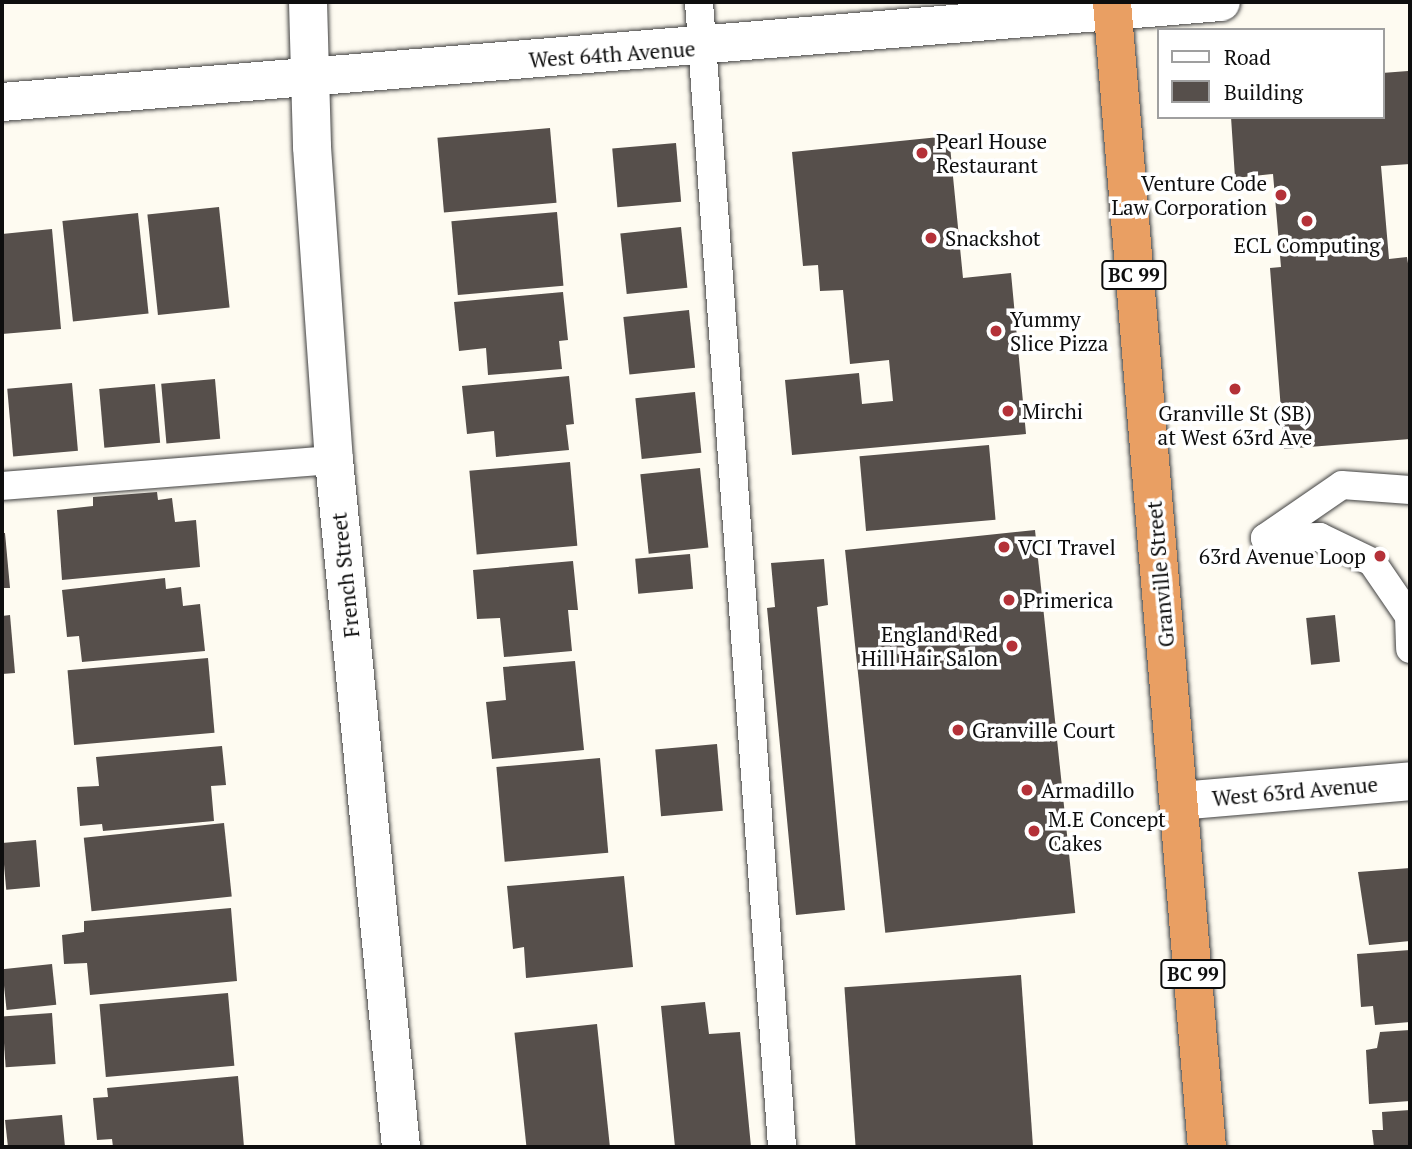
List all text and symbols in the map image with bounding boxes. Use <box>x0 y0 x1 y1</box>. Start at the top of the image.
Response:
legend <box>1156 28 1384 119</box>
street label: West 64th Avenue <box>528 36 696 72</box>
text: Road <box>1224 43 1271 71</box>
text: Building <box>1224 78 1303 106</box>
place label: Pearl House Restaurant <box>936 128 1047 178</box>
marker: Pearl House Restaurant <box>914 145 930 161</box>
place label: Venture Code Law Corporation <box>1111 170 1267 220</box>
marker: Venture Code Law Corporation <box>1273 187 1289 203</box>
marker: ECL Computing <box>1299 213 1315 229</box>
place label: Snackshot <box>945 225 1041 251</box>
marker: Snackshot <box>923 230 939 246</box>
place label: ECL Computing <box>1234 232 1380 258</box>
road number: BC 99 <box>1101 260 1167 290</box>
place label: Yummy Slice Pizza <box>1010 306 1108 356</box>
marker: Yummy Slice Pizza <box>988 323 1004 339</box>
marker: Granville St (SB) at West 63rd Ave <box>1227 381 1243 397</box>
place label: Mirchi <box>1022 398 1083 424</box>
place label: Granville St (SB) at West 63rd Ave <box>1157 400 1313 450</box>
marker: Mirchi <box>1000 403 1016 419</box>
street label: Granville Street <box>1141 500 1179 648</box>
street label: French Street <box>326 511 364 639</box>
place label: VCI Travel <box>1018 534 1116 560</box>
marker: VCI Travel <box>996 539 1012 555</box>
place label: 63rd Avenue Loop <box>1198 543 1366 569</box>
marker: 63rd Avenue Loop <box>1372 548 1388 564</box>
place label: Primerica <box>1023 587 1113 613</box>
marker: Primerica <box>1001 592 1017 608</box>
place label: England Red Hill Hair Salon <box>861 621 998 671</box>
marker: England Red Hill Hair Salon <box>1004 638 1020 654</box>
place label: Granville Court <box>972 717 1115 743</box>
marker: Granville Court <box>950 722 966 738</box>
street label: West 63rd Avenue <box>1211 771 1379 811</box>
place label: Armadillo <box>1041 777 1134 803</box>
marker: Armadillo <box>1019 782 1035 798</box>
place label: M.E Concept Cakes <box>1048 806 1166 856</box>
marker: M.E Concept Cakes <box>1026 823 1042 839</box>
road number: BC 99 <box>1160 958 1226 990</box>

